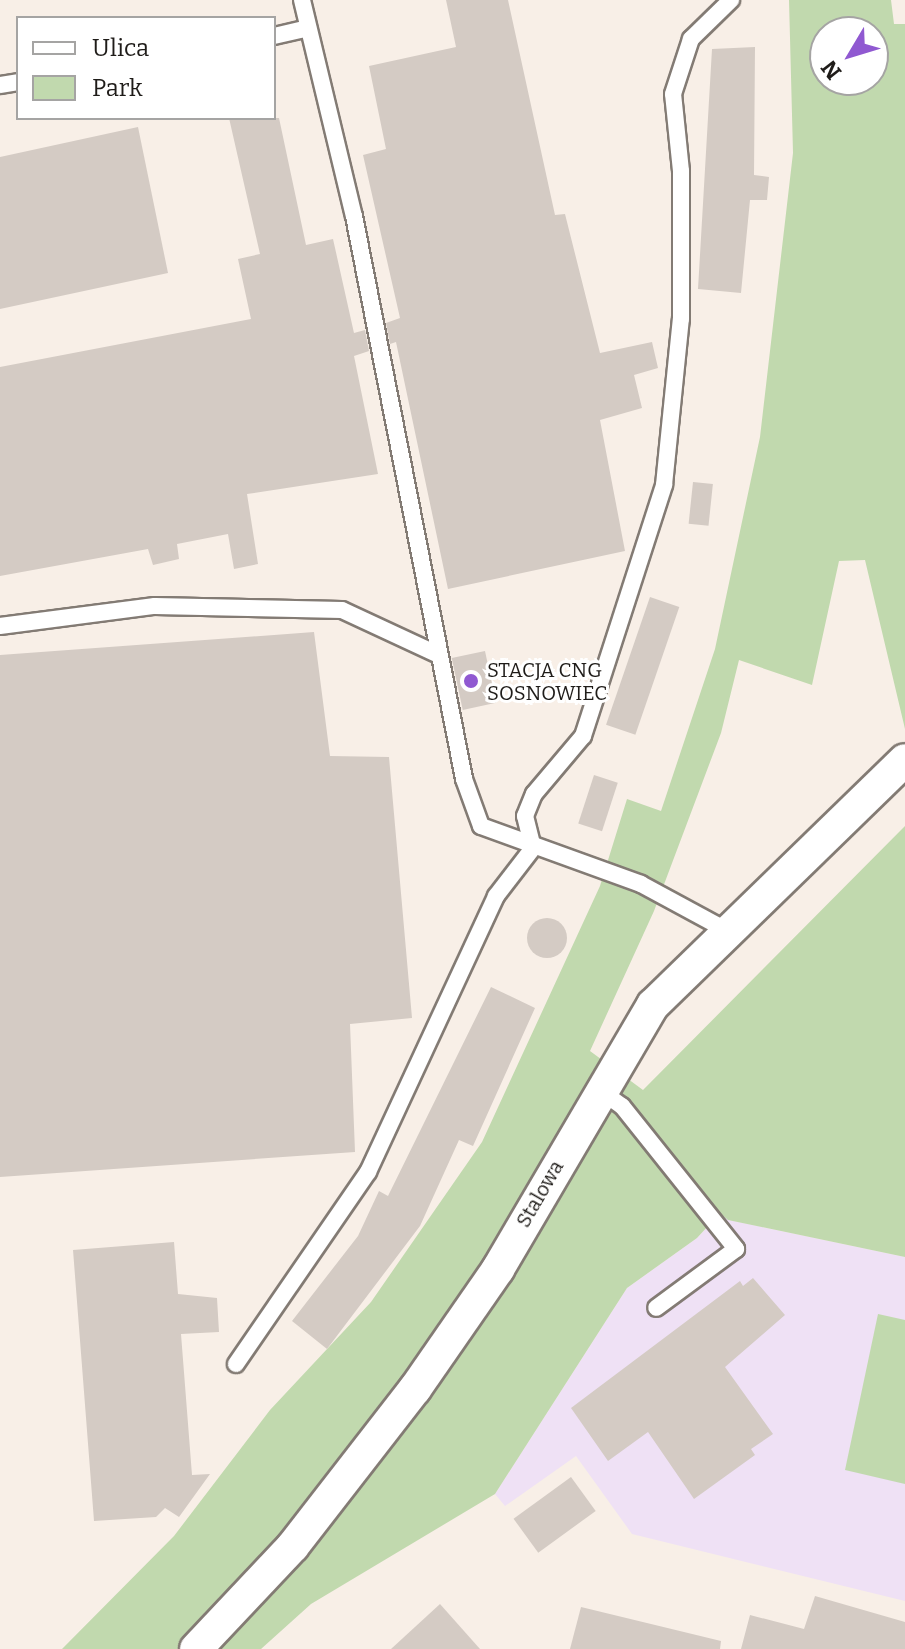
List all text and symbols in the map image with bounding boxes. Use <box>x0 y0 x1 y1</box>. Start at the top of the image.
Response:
legend <box>16 16 276 120</box>
north arrow <box>809 16 889 96</box>
text: Ulica <box>92 34 149 62</box>
text: N <box>815 55 847 85</box>
text: Park <box>92 74 143 102</box>
place label: STACJA CNG SOSNOWIEC <box>487 658 607 705</box>
marker: STACJA CNG SOSNOWIEC <box>462 672 480 690</box>
street label: Stalowa <box>511 1156 569 1232</box>

